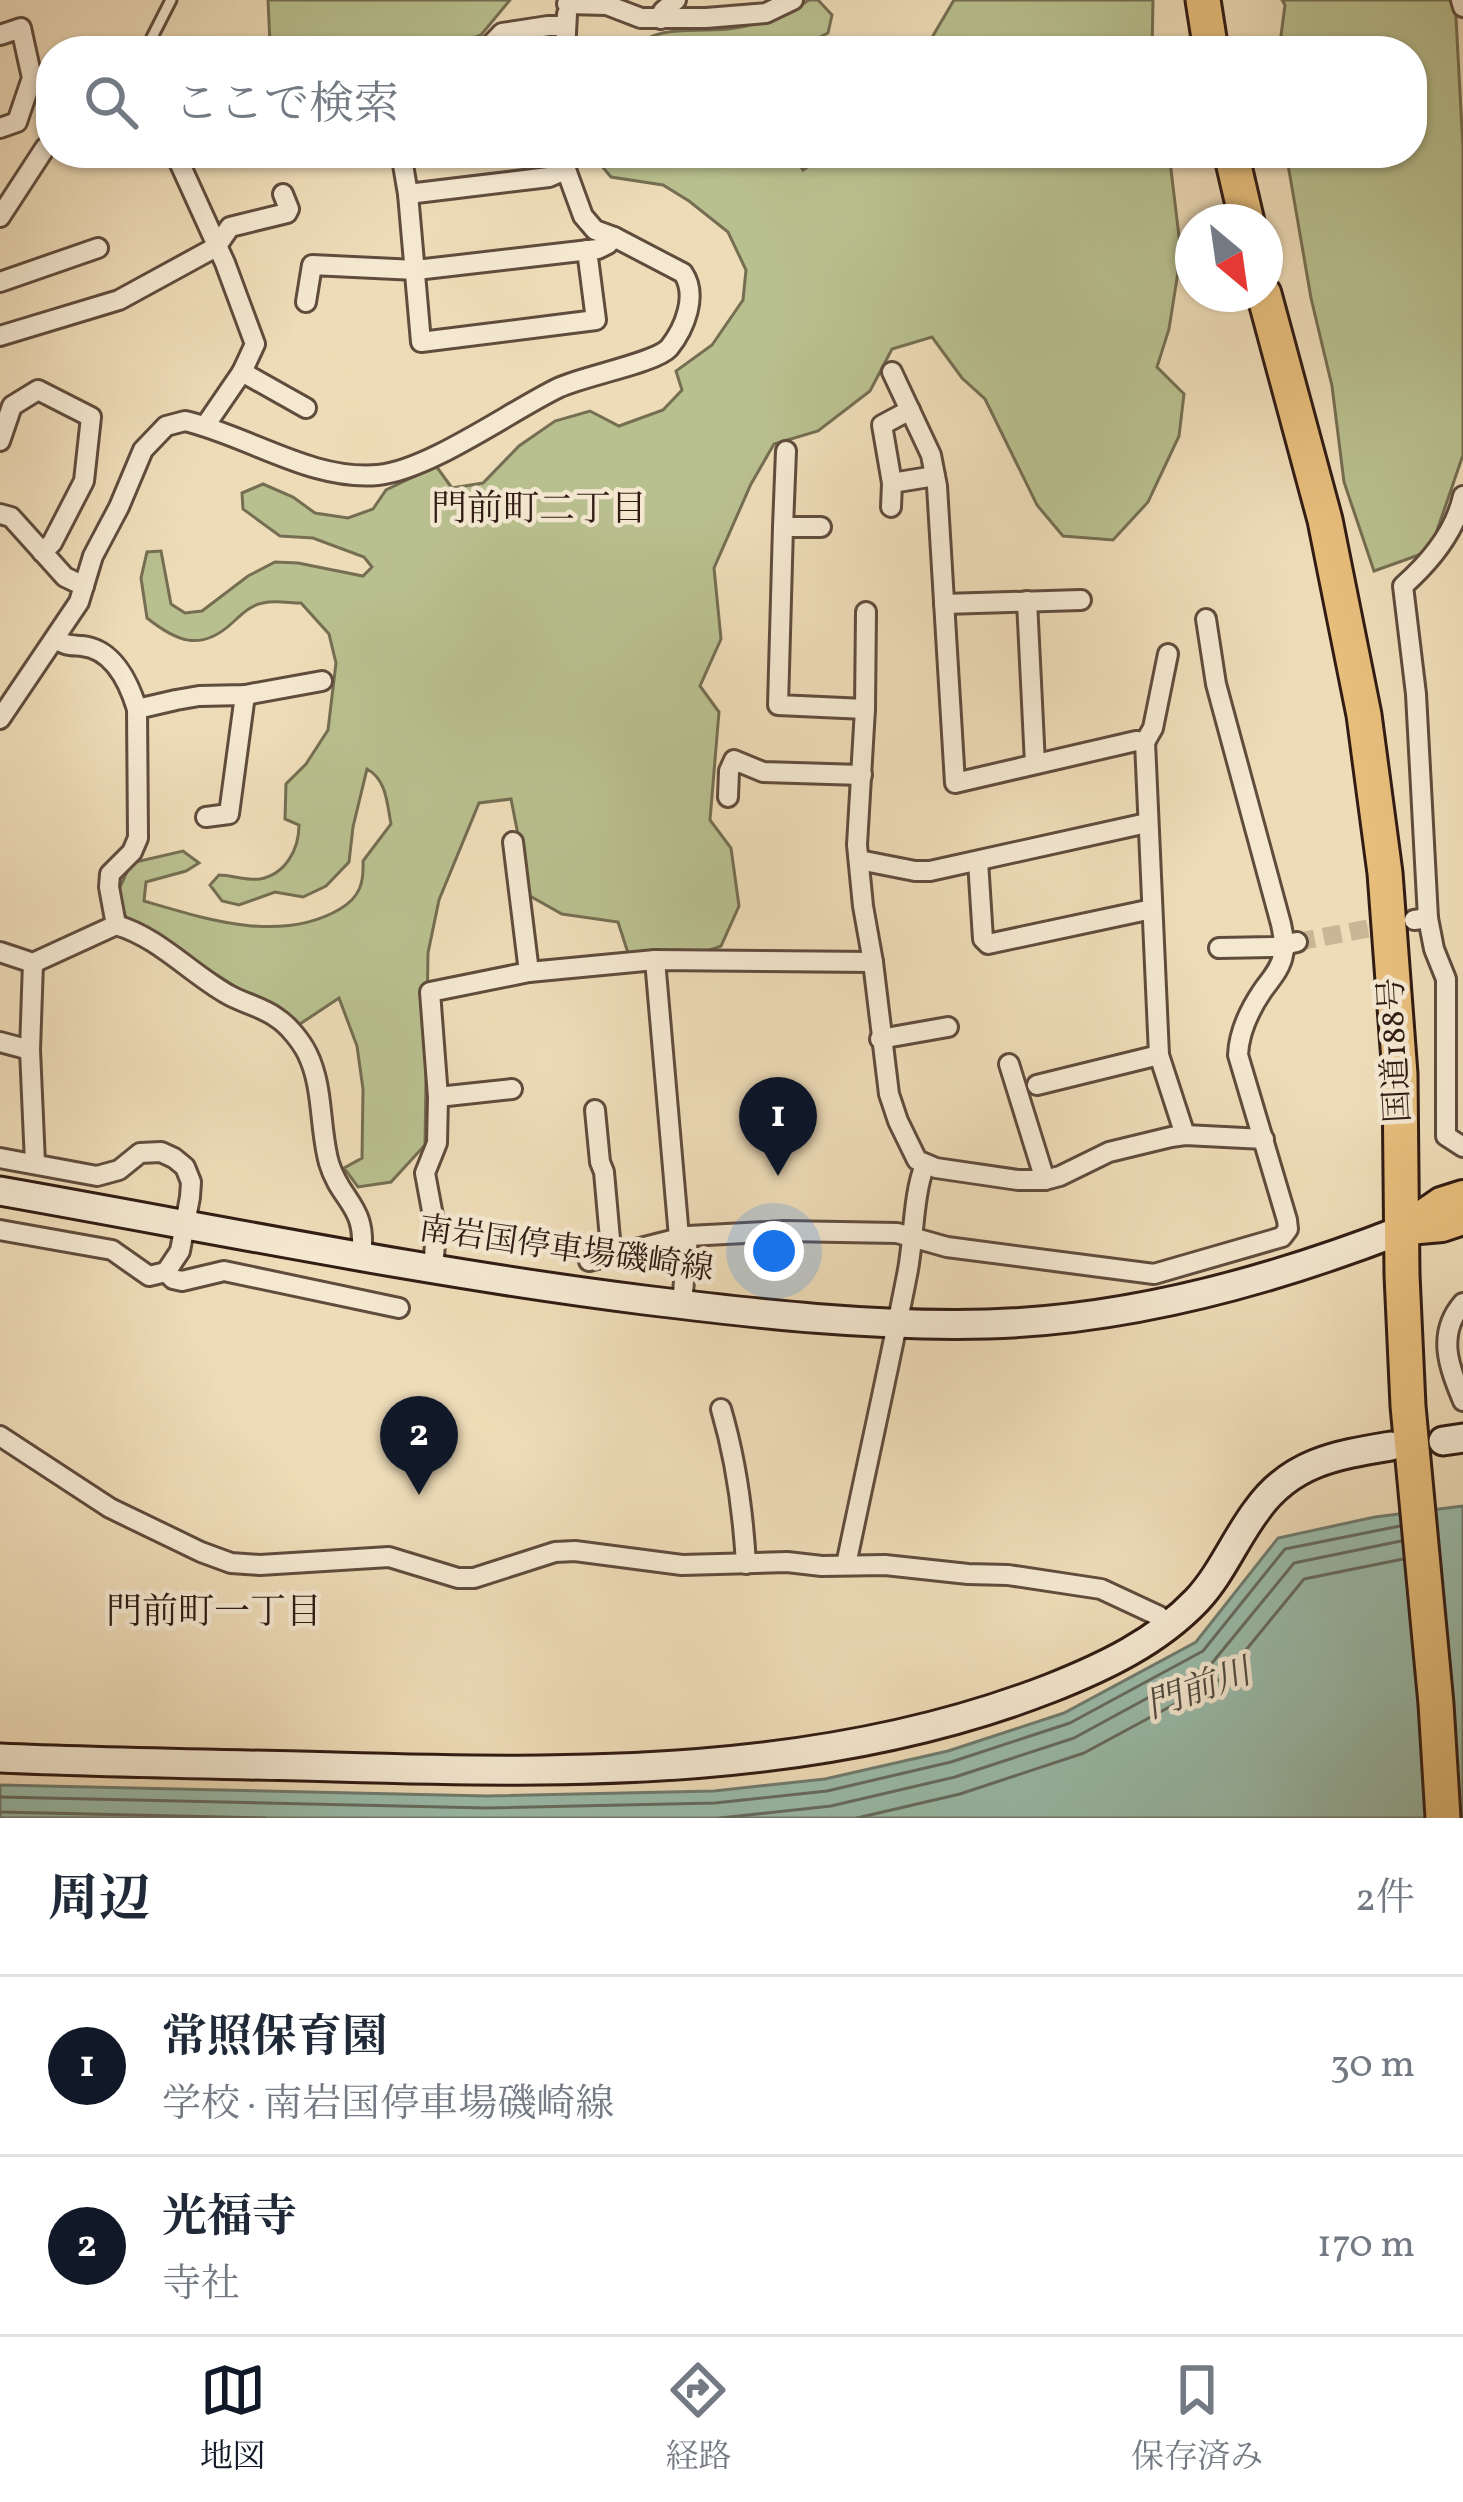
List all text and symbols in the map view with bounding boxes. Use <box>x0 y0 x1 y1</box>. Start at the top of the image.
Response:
search box <box>36 36 1427 168</box>
icon: search <box>78 69 144 135</box>
text: ここで検索 <box>174 75 399 138</box>
north arrow <box>1175 204 1283 312</box>
district label: 門前町二丁目 <box>431 486 647 536</box>
street label: 国道188号 <box>1370 976 1424 1124</box>
pin: 1 <box>739 1077 817 1176</box>
street label: 南岩国停車場磯崎線 <box>416 1208 716 1294</box>
your location <box>744 1221 804 1281</box>
pin: 2 <box>380 1396 458 1495</box>
district label: 門前町一丁目 <box>106 1589 322 1639</box>
water label: 門前川 <box>1140 1648 1262 1733</box>
text: 周辺 <box>48 1866 150 1937</box>
text: 2件 <box>1355 1873 1415 1927</box>
text: 常照保育園 <box>162 2008 387 2071</box>
text: 1 <box>79 2039 95 2093</box>
text: 30 m <box>1330 2039 1415 2093</box>
text: 学校 · 南岩国停車場磯崎線 <box>162 2079 614 2133</box>
text: 光福寺 <box>162 2188 297 2251</box>
text: 2 <box>77 2219 97 2273</box>
text: 170 m <box>1317 2219 1415 2273</box>
text: 寺社 <box>162 2259 240 2313</box>
tab: 地図 <box>200 2357 266 2482</box>
tab: 経路 <box>665 2357 731 2482</box>
tab: 保存済み <box>1131 2357 1263 2482</box>

